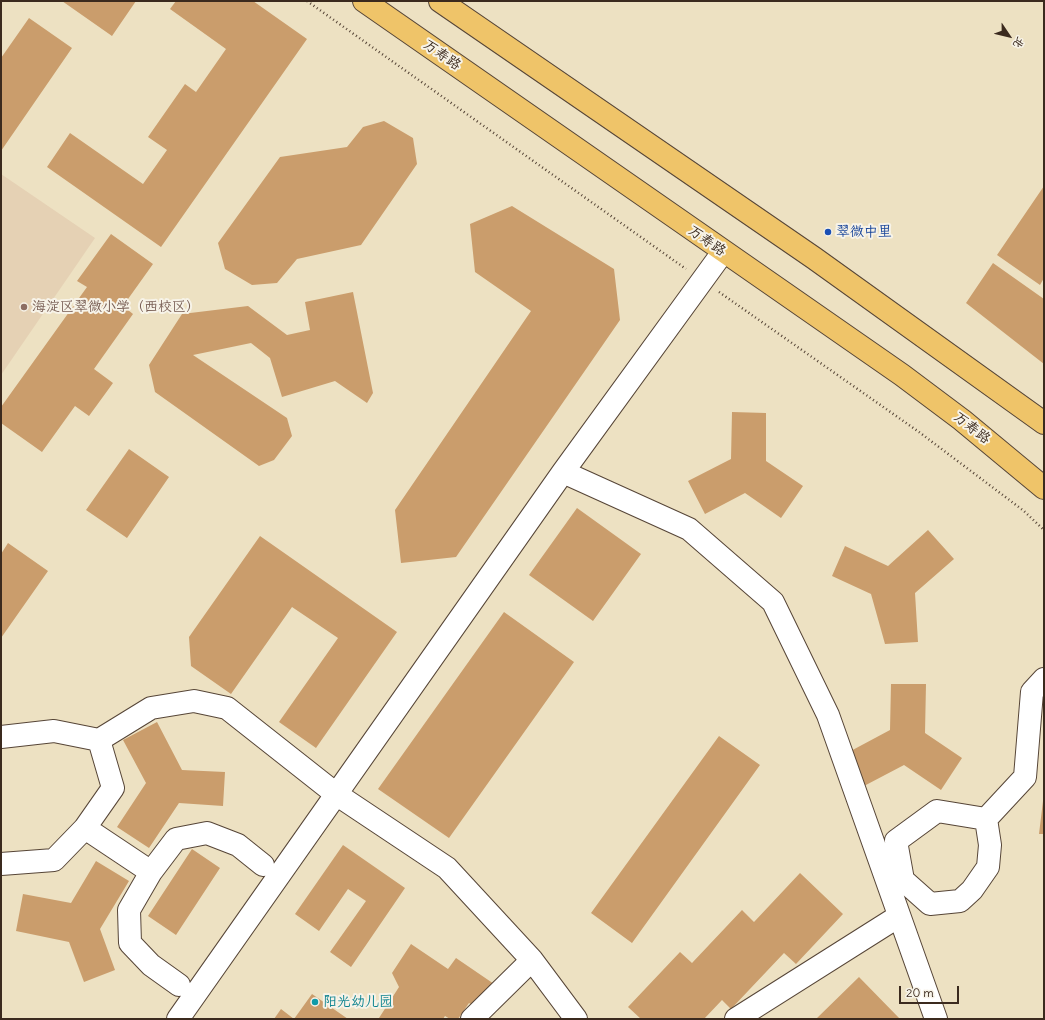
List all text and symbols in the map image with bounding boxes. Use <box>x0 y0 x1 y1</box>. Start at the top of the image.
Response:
north arrow <box>989 16 1029 56</box>
text: 北 <box>1010 34 1028 51</box>
street label: 万寿路 <box>420 36 464 74</box>
street label: 万寿路 <box>685 222 729 260</box>
place label: 翠微中里 <box>836 224 892 240</box>
marker: 翠微中里 <box>823 227 833 237</box>
place label: 海淀区翠微小学（西校区） <box>32 299 200 315</box>
marker: 海淀区翠微小学（西校区） <box>19 302 29 312</box>
street label: 万寿路 <box>950 408 994 448</box>
scale bar <box>901 978 961 1004</box>
text: 20 m <box>906 985 934 1000</box>
place label: 阳光幼儿园 <box>323 994 393 1010</box>
marker: 阳光幼儿园 <box>310 997 320 1007</box>

